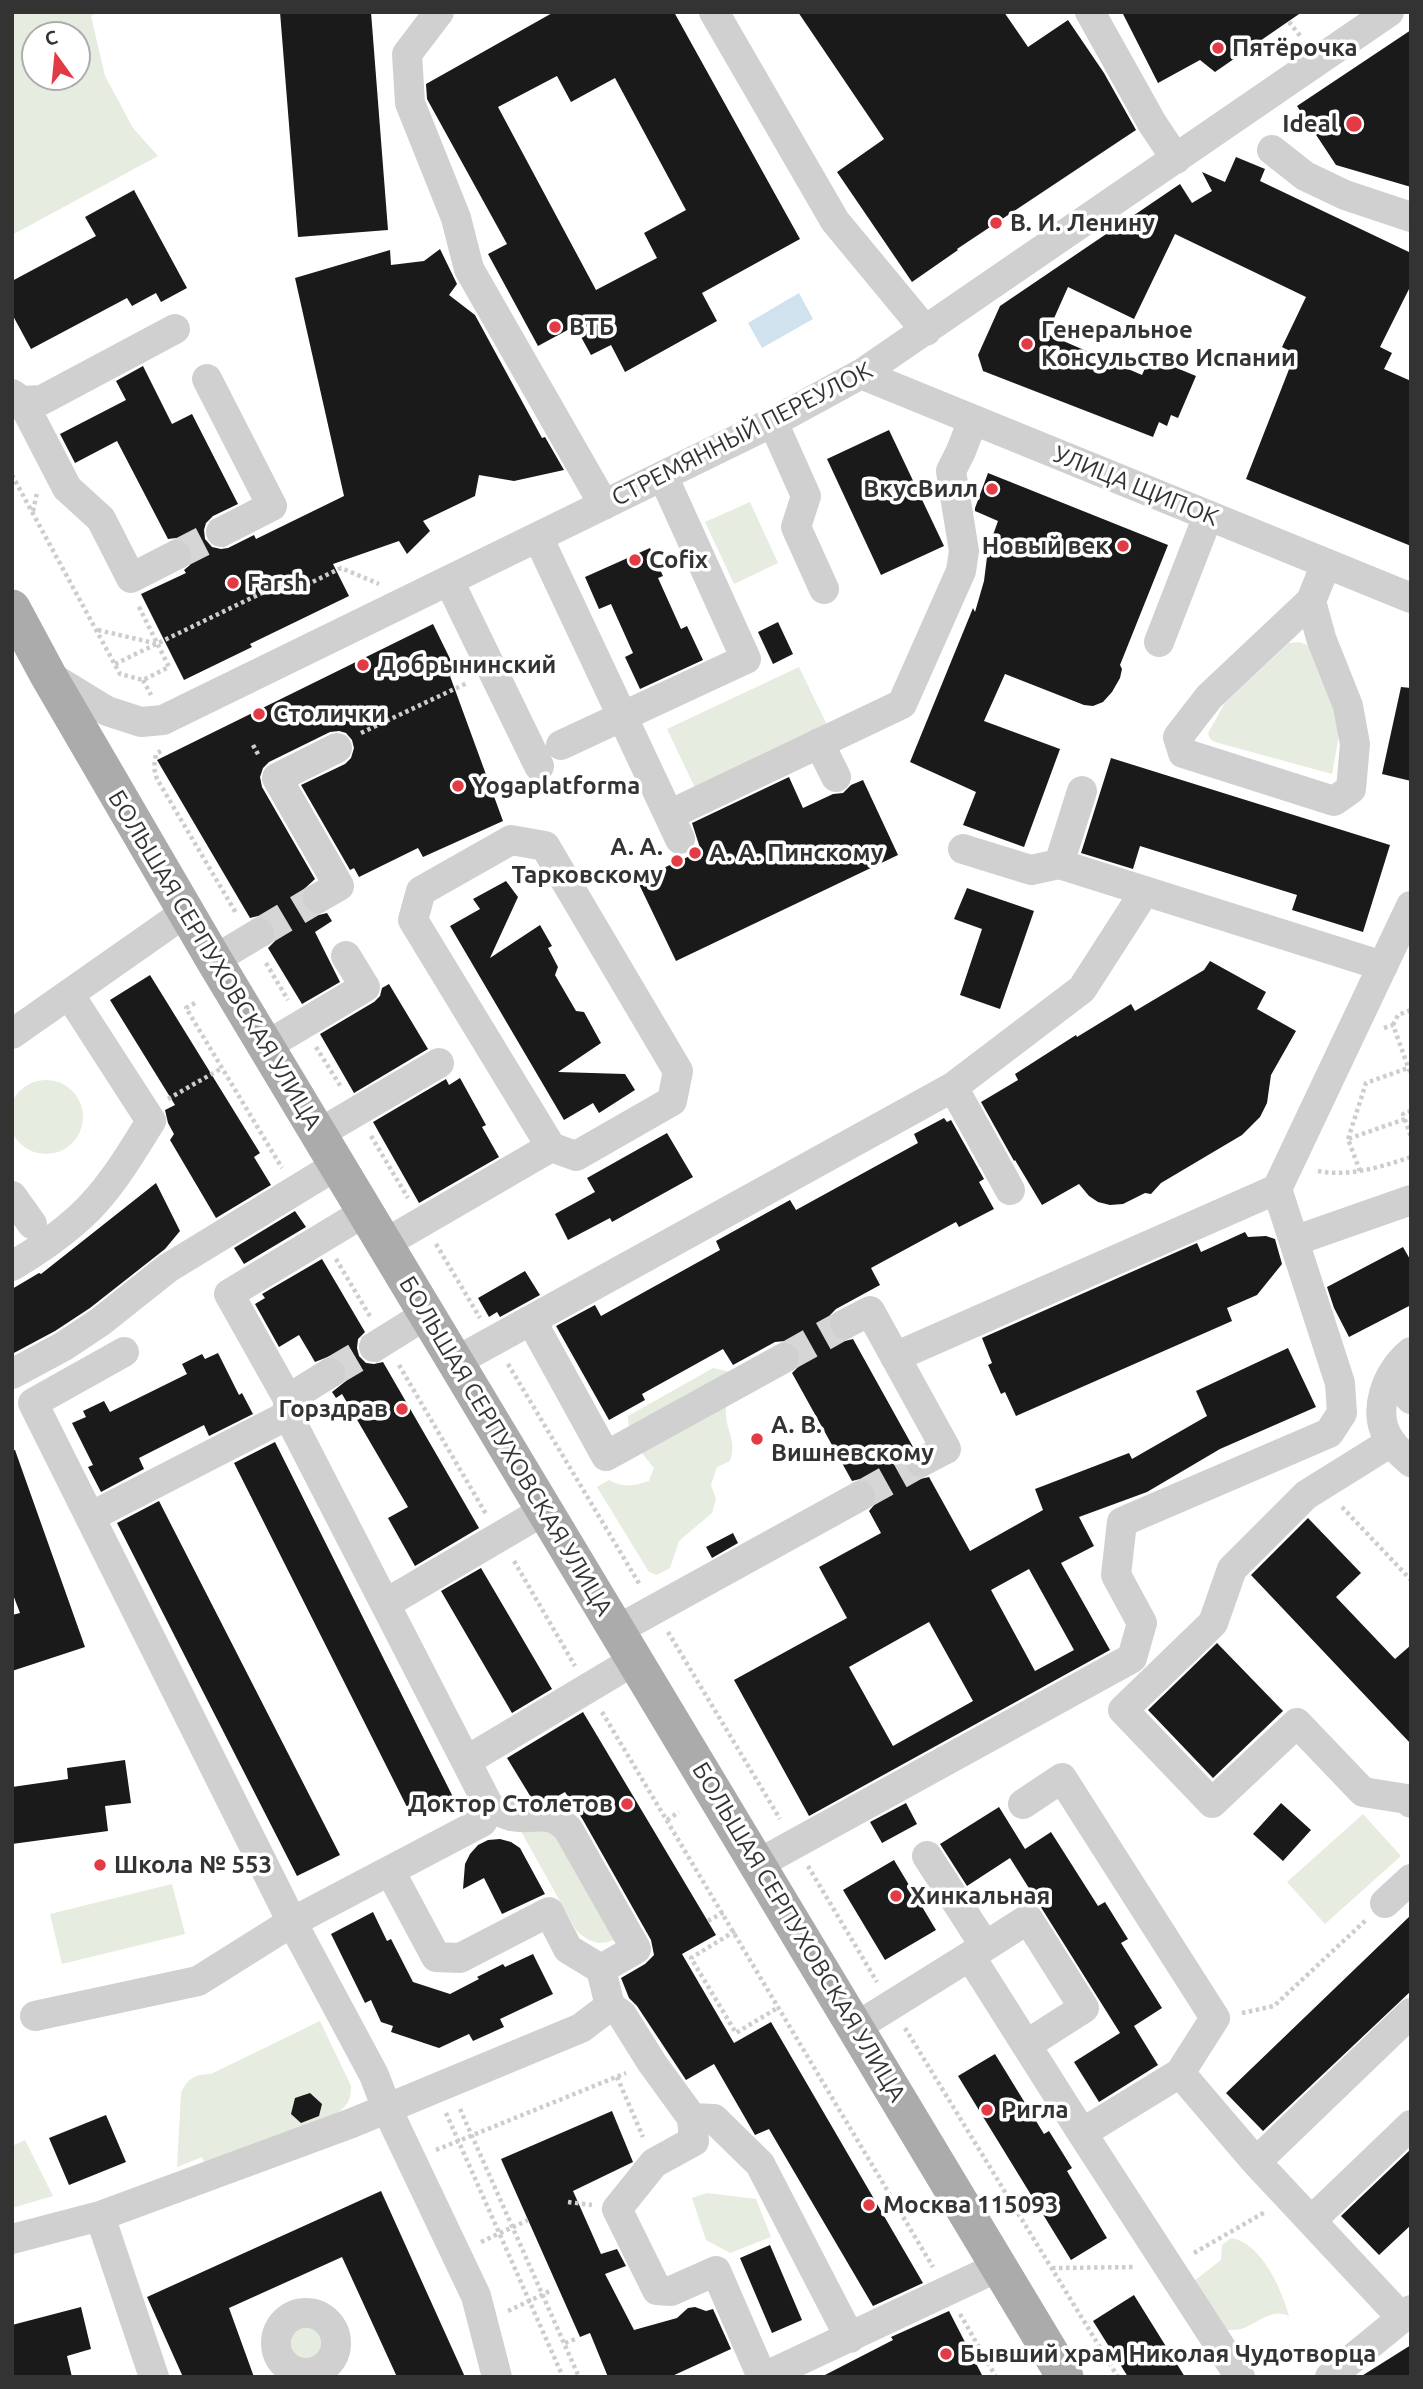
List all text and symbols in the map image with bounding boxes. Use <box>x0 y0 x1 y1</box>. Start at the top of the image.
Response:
north arrow <box>21 21 91 91</box>
text: С <box>42 25 60 50</box>
place label: Пятёрочка <box>1232 34 1358 62</box>
marker: Пятёрочка <box>1210 40 1226 56</box>
place label: Ideal <box>1282 110 1338 138</box>
marker: Ideal <box>1344 114 1364 134</box>
place label: В. И. Ленину <box>1010 209 1155 237</box>
marker: В. И. Ленину <box>988 215 1004 231</box>
place label: ВТБ <box>569 313 614 341</box>
place label: Генеральное Консульство Испании <box>1041 316 1296 372</box>
marker: ВТБ <box>547 319 563 335</box>
marker: Генеральное Консульство Испании <box>1019 336 1035 352</box>
street label: СТРЕМЯННЫЙ ПЕРЕУЛОК <box>607 356 877 512</box>
street label: УЛИЦА ЩИПОК <box>1049 440 1223 532</box>
place label: ВкусВилл <box>863 475 978 503</box>
marker: ВкусВилл <box>984 481 1000 497</box>
place label: Новый век <box>982 532 1109 560</box>
marker: Новый век <box>1115 538 1131 554</box>
place label: Cofix <box>649 546 708 574</box>
marker: Cofix <box>627 552 643 568</box>
place label: Farsh <box>247 569 308 597</box>
marker: Farsh <box>225 575 241 591</box>
place label: Добрынинский <box>377 651 556 679</box>
marker: Добрынинский <box>355 657 371 673</box>
place label: Столички <box>273 700 386 728</box>
marker: Столички <box>251 706 267 722</box>
place label: Yogaplatforma <box>472 772 640 800</box>
marker: Yogaplatforma <box>450 778 466 794</box>
street label: БОЛЬШАЯ СЕРПУХОВСКАЯ УЛИЦА <box>102 785 328 1135</box>
place label: А. А. Тарковскому <box>511 833 663 889</box>
place label: А. А. Пинскому <box>709 839 883 867</box>
marker: А. А. Пинскому <box>687 845 703 861</box>
marker: А. А. Тарковскому <box>669 853 685 869</box>
street label: БОЛЬШАЯ СЕРПУХОВСКАЯ УЛИЦА <box>393 1271 619 1621</box>
place label: Горздрав <box>278 1395 388 1423</box>
marker: Горздрав <box>394 1401 410 1417</box>
place label: А. В. Вишневскому <box>771 1411 934 1467</box>
marker: А. В. Вишневскому <box>749 1431 765 1447</box>
street label: БОЛЬШАЯ СЕРПУХОВСКАЯ УЛИЦА <box>686 1757 912 2107</box>
place label: Доктор Столетов <box>408 1790 613 1818</box>
marker: Доктор Столетов <box>619 1796 635 1812</box>
place label: Школа № 553 <box>114 1851 272 1879</box>
marker: Школа № 553 <box>92 1857 108 1873</box>
place label: Хинкальная <box>910 1882 1050 1910</box>
marker: Хинкальная <box>888 1888 904 1904</box>
place label: Ригла <box>1001 2096 1069 2124</box>
marker: Ригла <box>979 2102 995 2118</box>
place label: Москва 115093 <box>883 2191 1058 2219</box>
marker: Москва 115093 <box>861 2197 877 2213</box>
place label: Бывший храм Николая Чудотворца <box>960 2340 1376 2368</box>
marker: Бывший храм Николая Чудотворца <box>938 2346 954 2362</box>

